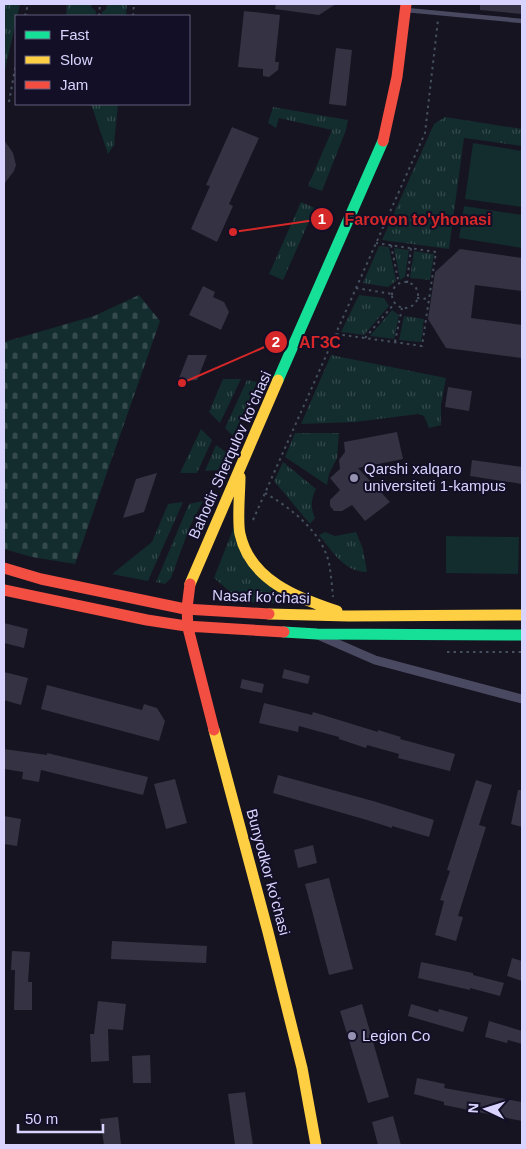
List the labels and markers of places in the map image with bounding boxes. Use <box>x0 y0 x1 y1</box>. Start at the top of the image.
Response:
callout: Farovon to'yhonasi <box>309 204 501 235</box>
callout: АГЗС <box>264 326 351 357</box>
place label: Qarshi xalqaro universiteti 1-kampus <box>364 460 506 494</box>
marker: Qarshi xalqaro universiteti 1-kampus <box>348 472 360 484</box>
place label: Legion Co <box>362 1027 430 1044</box>
marker: Legion Co <box>346 1030 358 1042</box>

